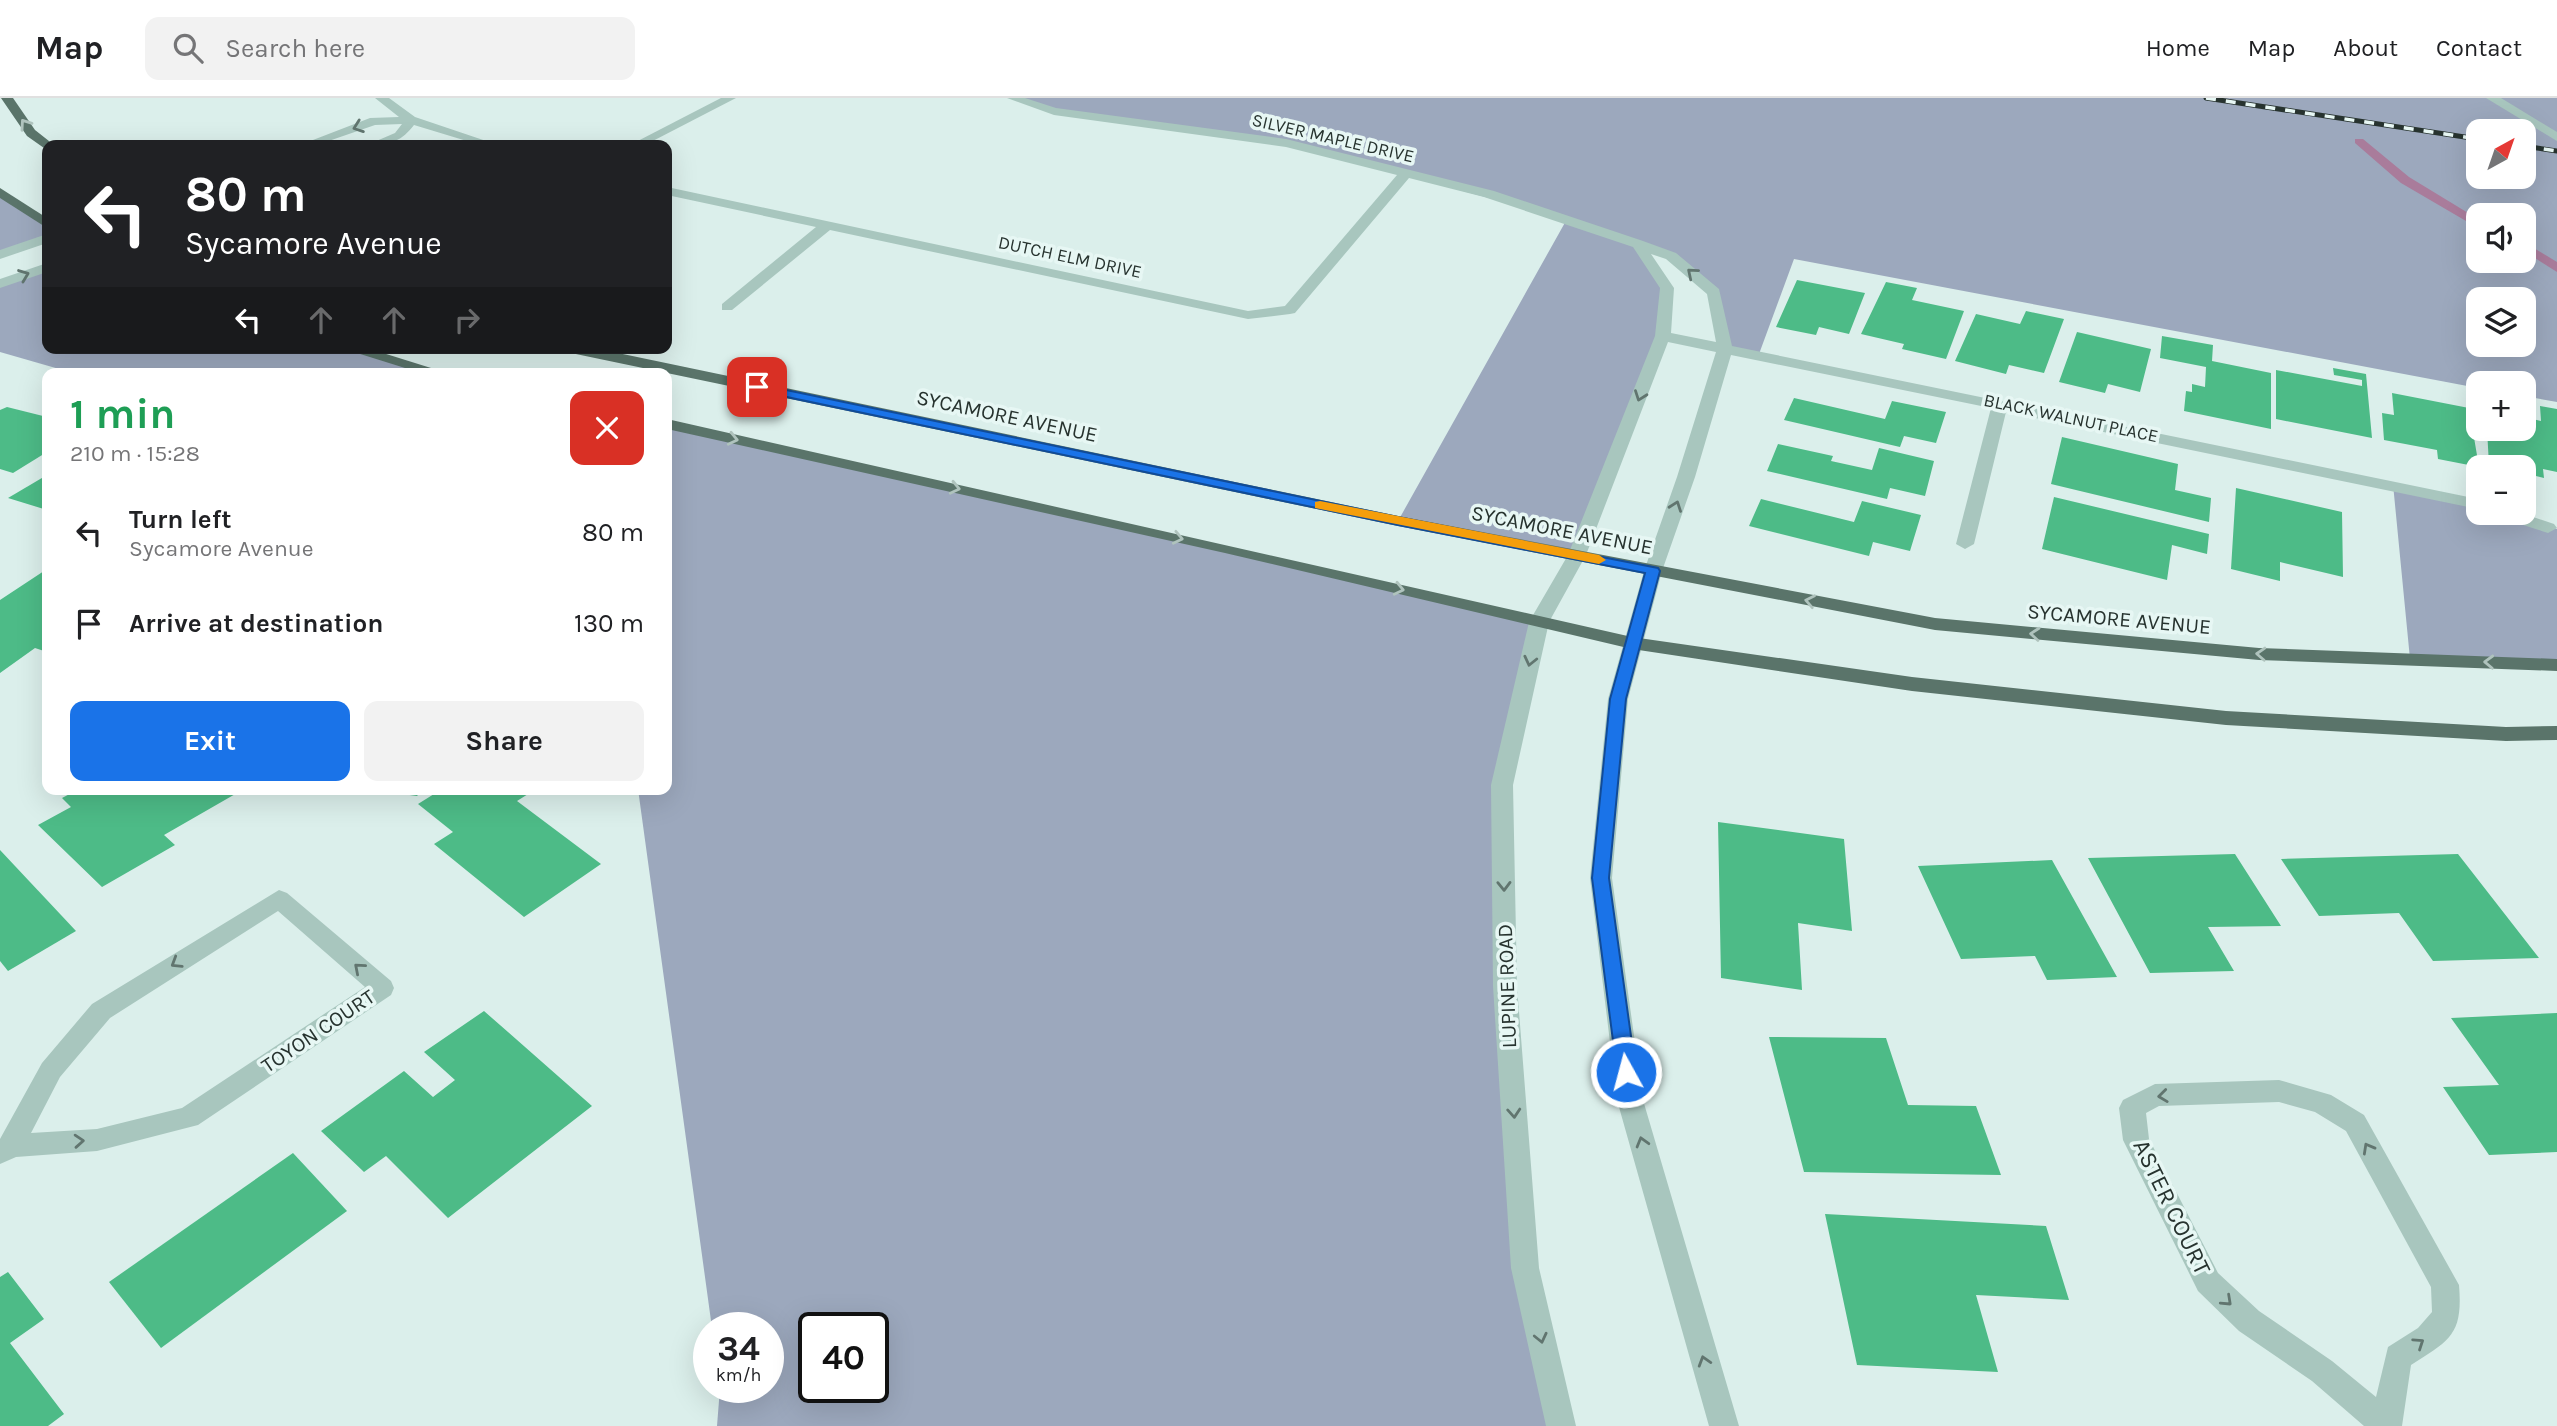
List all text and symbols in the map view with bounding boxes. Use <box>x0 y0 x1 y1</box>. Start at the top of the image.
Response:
search box <box>145 17 635 80</box>
text: Map <box>35 29 103 67</box>
icon: search <box>169 29 207 67</box>
text: Search here <box>225 33 365 64</box>
text: Home <box>2146 34 2210 62</box>
text: Map <box>2248 34 2295 62</box>
text: About <box>2333 34 2398 62</box>
text: Contact <box>2436 34 2522 62</box>
street label: SILVER MAPLE DRIVE <box>1250 109 1416 167</box>
one-way arrow <box>21 119 33 132</box>
one-way arrow <box>352 119 364 133</box>
north arrow <box>2466 119 2536 189</box>
map controls <box>2466 119 2536 525</box>
text: 80 m <box>185 166 307 223</box>
icon: left <box>70 168 161 259</box>
button: sound <box>2466 203 2536 273</box>
text: Sycamore Avenue <box>185 225 442 262</box>
street label: DUTCH ELM DRIVE <box>996 231 1144 283</box>
one-way arrow <box>1687 269 1700 281</box>
one-way arrow <box>17 270 29 284</box>
button: layers <box>2466 287 2536 357</box>
icon: left <box>229 301 267 339</box>
icon: ahead <box>302 301 340 339</box>
icon: ahead <box>375 301 413 339</box>
icon: right <box>448 301 486 339</box>
pin <box>727 357 787 417</box>
icon: arrive <box>738 368 776 406</box>
button: + <box>2466 371 2536 441</box>
street label: SYCAMORE AVENUE <box>914 385 1100 447</box>
text: 1 min <box>70 389 175 439</box>
street label: BLACK WALNUT PLACE <box>1982 389 2160 447</box>
one-way arrow <box>1634 390 1648 402</box>
button: close <box>570 391 644 465</box>
one-way arrow <box>727 431 739 445</box>
text: 210 m · 15:28 <box>70 440 200 467</box>
button: − <box>2466 455 2536 525</box>
one-way arrow <box>949 480 961 495</box>
street label: SYCAMORE AVENUE <box>1469 501 1655 559</box>
one-way arrow <box>1668 501 1682 513</box>
text: Turn left <box>129 504 231 535</box>
icon: left <box>70 514 108 552</box>
text: 80 m <box>582 517 644 548</box>
one-way arrow <box>1171 529 1183 544</box>
text: Sycamore Avenue <box>129 535 314 562</box>
one-way arrow <box>1393 581 1405 595</box>
one-way arrow <box>1804 594 1816 609</box>
street label: SYCAMORE AVENUE <box>2026 599 2212 639</box>
icon: arrive <box>70 605 108 643</box>
text: Arrive at destination <box>129 608 383 639</box>
text: 130 m <box>574 608 644 639</box>
one-way arrow <box>2029 626 2041 641</box>
one-way arrow <box>2256 647 2267 662</box>
one-way arrow <box>1524 655 1538 667</box>
one-way arrow <box>2483 655 2494 670</box>
button: Exit <box>70 701 350 781</box>
button: Share <box>364 701 644 781</box>
one-way arrow <box>1496 881 1512 891</box>
street label: LUPINE ROAD <box>1493 923 1521 1049</box>
one-way arrow <box>171 955 184 968</box>
one-way arrow <box>354 964 367 977</box>
street label: TOYON COURT <box>257 984 380 1078</box>
position arrow <box>1589 1035 1663 1109</box>
one-way arrow <box>2157 1088 2169 1103</box>
one-way arrow <box>1506 1108 1521 1119</box>
one-way arrow <box>74 1134 85 1149</box>
street label: ASTER COURT <box>2127 1135 2217 1279</box>
one-way arrow <box>1635 1136 1650 1148</box>
one-way arrow <box>2363 1143 2376 1155</box>
one-way arrow <box>2219 1292 2232 1305</box>
speed limit sign: 40 <box>798 1312 889 1403</box>
text: 34 <box>717 1328 760 1369</box>
one-way arrow <box>1533 1332 1547 1344</box>
one-way arrow <box>2412 1338 2425 1351</box>
one-way arrow <box>1697 1355 1712 1367</box>
text: km/h <box>716 1364 761 1386</box>

